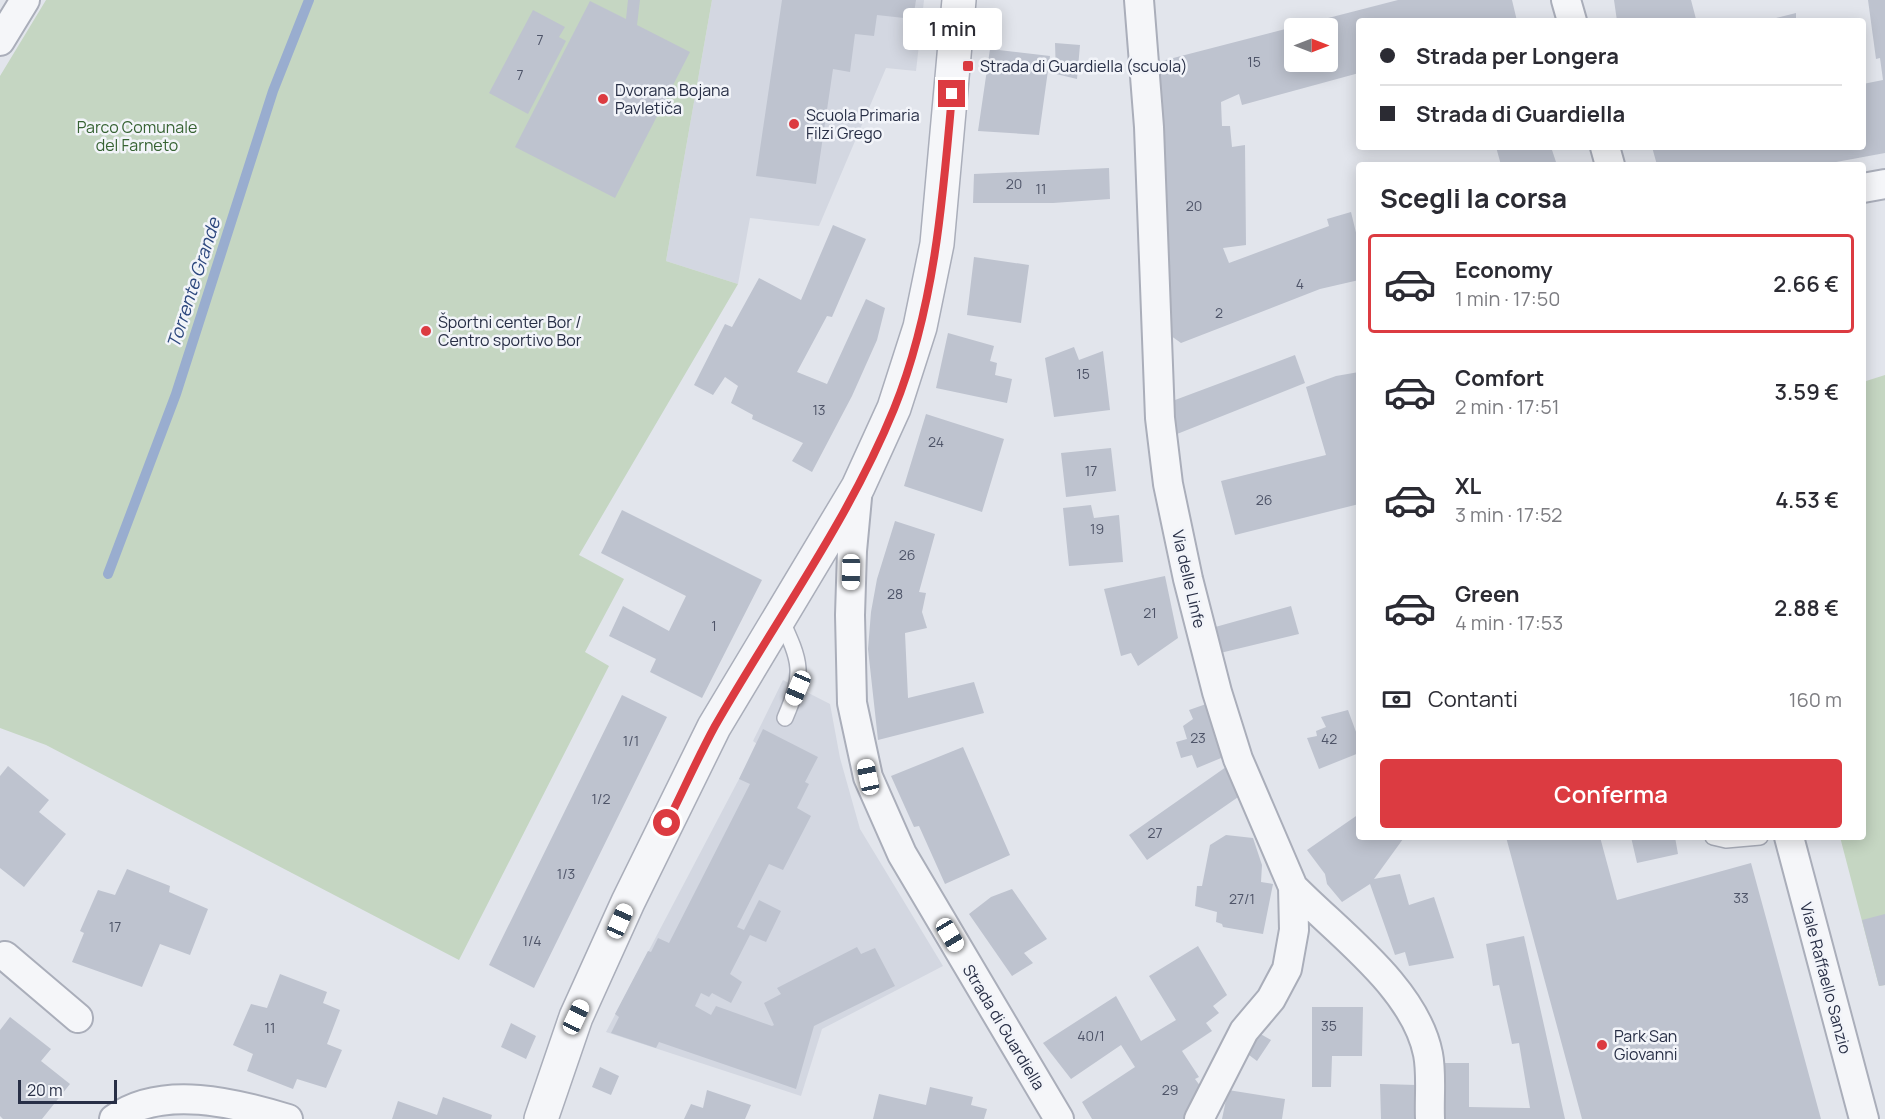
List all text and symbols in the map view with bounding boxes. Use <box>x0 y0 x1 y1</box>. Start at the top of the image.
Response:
callout: 1 min <box>902 7 1002 49</box>
text: 1 min <box>929 15 976 42</box>
north arrow <box>1284 18 1338 72</box>
map controls <box>1284 18 1338 72</box>
house number: 7 <box>536 30 544 49</box>
text: Strada per Longera <box>1416 41 1619 71</box>
house number: 15 <box>1247 52 1261 71</box>
place label: Strada di Guardiella (scuola) <box>980 55 1188 77</box>
marker: Strada di Guardiella (scuola) <box>961 59 975 73</box>
house number: 7 <box>516 65 524 84</box>
place label: Dvorana Bojana Pavletiča <box>615 79 730 119</box>
route end <box>938 80 965 107</box>
marker: Dvorana Bojana Pavletiča <box>596 92 610 106</box>
text: Strada di Guardiella <box>1416 99 1625 129</box>
place label: Scuola Primaria Filzi Grego <box>806 104 920 144</box>
park label: Parco Comunale del Farneto <box>77 116 197 156</box>
marker: Scuola Primaria Filzi Grego <box>787 117 801 131</box>
house number: 20 <box>1006 174 1022 193</box>
house number: 11 <box>1036 179 1046 198</box>
text: Scegli la corsa <box>1380 179 1567 216</box>
house number: 20 <box>1186 196 1202 215</box>
water label: Torrente Grande <box>161 213 226 351</box>
text: Economy <box>1455 255 1553 285</box>
icon: car <box>1383 257 1437 311</box>
text: 2.66 € <box>1773 269 1839 299</box>
house number: 4 <box>1296 274 1304 293</box>
text: 1 min · 17:50 <box>1455 285 1560 312</box>
house number: 2 <box>1215 303 1223 322</box>
place label: Športni center Bor / Centro sportivo Bor <box>438 311 582 351</box>
marker: Športni center Bor / Centro sportivo Bor <box>419 324 433 338</box>
text: Comfort <box>1455 363 1544 393</box>
house number: 15 <box>1076 364 1090 383</box>
icon: car <box>1383 365 1437 419</box>
text: 3.59 € <box>1774 377 1839 407</box>
text: 2 min · 17:51 <box>1455 393 1560 420</box>
house number: 13 <box>812 400 826 419</box>
house number: 24 <box>928 432 944 451</box>
house number: 17 <box>1085 461 1097 480</box>
text: XL <box>1455 471 1481 501</box>
icon: car <box>1383 473 1437 527</box>
text: 4.53 € <box>1775 485 1839 515</box>
house number: 26 <box>1256 490 1272 509</box>
text: 3 min · 17:52 <box>1455 501 1562 528</box>
house number: 19 <box>1090 519 1104 538</box>
street label: Via delle Linfe <box>1167 528 1211 630</box>
house number: 26 <box>899 545 915 564</box>
car <box>842 554 860 590</box>
text: Green <box>1455 579 1520 609</box>
icon: car <box>1383 581 1437 635</box>
house number: 28 <box>887 584 903 603</box>
text: 2.88 € <box>1774 593 1839 623</box>
house number: 21 <box>1143 603 1157 622</box>
text: 4 min · 17:53 <box>1455 609 1563 636</box>
house number: 1 <box>711 616 717 635</box>
car <box>783 668 813 708</box>
icon: cash <box>1380 683 1413 716</box>
text: Contanti <box>1428 684 1518 714</box>
text: 160 m <box>1789 686 1842 713</box>
house number: 23 <box>1190 728 1206 747</box>
house number: 42 <box>1321 729 1337 748</box>
house number: 1/1 <box>623 731 639 750</box>
car <box>855 758 881 796</box>
button: Conferma <box>1380 759 1842 828</box>
house number: 1/2 <box>592 789 610 808</box>
route start <box>653 809 680 836</box>
house number: 27 <box>1147 823 1163 842</box>
house number: 1/3 <box>557 864 575 883</box>
house number: 33 <box>1733 888 1749 907</box>
house number: 27/1 <box>1229 889 1255 908</box>
street label: Viale Raffaello Sanzio <box>1795 900 1857 1056</box>
car <box>604 901 636 941</box>
car <box>933 915 967 955</box>
house number: 17 <box>109 917 121 936</box>
house number: 1/4 <box>522 931 542 950</box>
street label: Strada di Guardiella <box>958 960 1050 1094</box>
car <box>560 997 592 1037</box>
house number: 35 <box>1321 1016 1337 1035</box>
house number: 11 <box>265 1018 275 1037</box>
place label: Park San Giovanni <box>1614 1025 1677 1065</box>
house number: 40/1 <box>1077 1026 1105 1045</box>
marker: Park San Giovanni <box>1595 1038 1609 1052</box>
scale bar <box>18 1077 117 1104</box>
text: 20 m <box>27 1079 63 1101</box>
house number: 29 <box>1162 1080 1178 1099</box>

